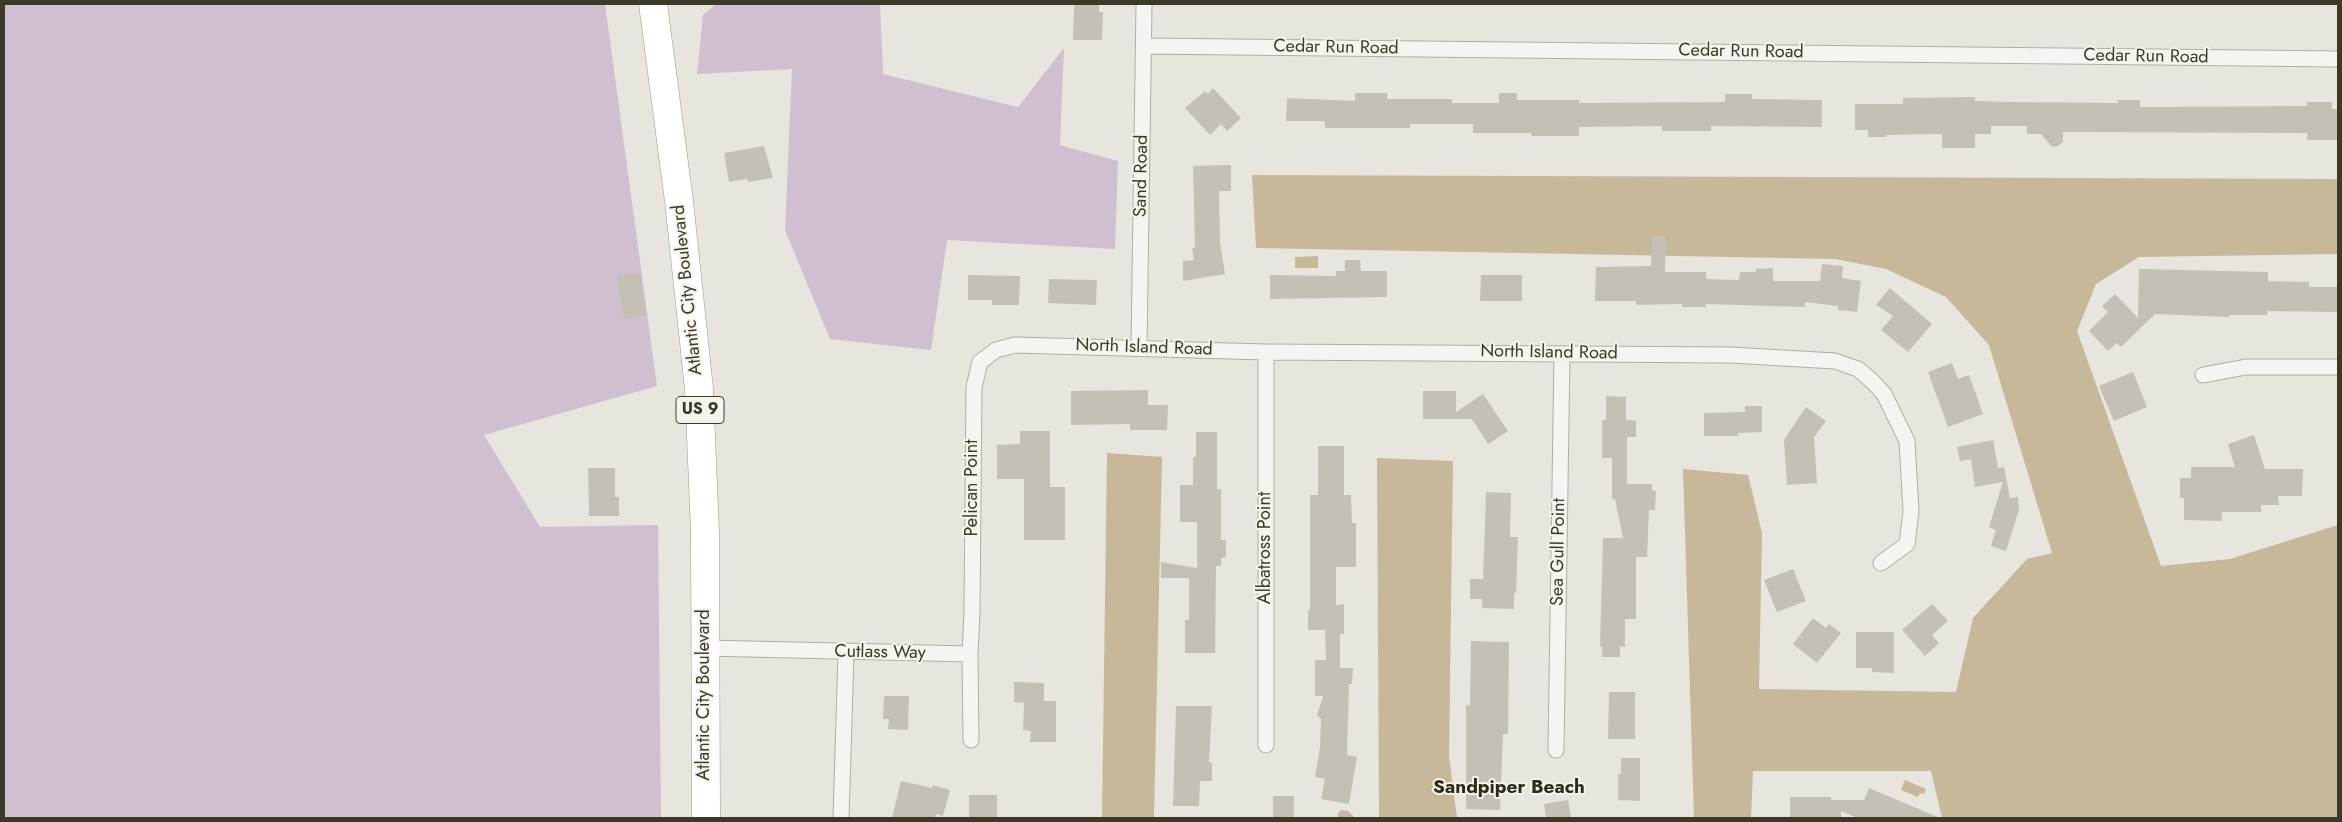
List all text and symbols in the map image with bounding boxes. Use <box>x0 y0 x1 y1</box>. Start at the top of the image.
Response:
street label: Cedar Run Road <box>1273 36 1399 60</box>
street label: Cedar Run Road <box>1678 40 1804 64</box>
street label: Cedar Run Road <box>2083 45 2209 69</box>
street label: Sand Road <box>1130 135 1154 217</box>
street label: Atlantic City Boulevard <box>668 204 708 376</box>
street label: North Island Road <box>1075 335 1213 361</box>
street label: North Island Road <box>1480 341 1618 365</box>
road number: US 9 <box>676 396 724 424</box>
street label: Pelican Point <box>962 439 984 537</box>
street label: Albatross Point <box>1255 492 1277 604</box>
street label: Sea Gull Point <box>1547 498 1571 606</box>
street label: Atlantic City Boulevard <box>694 609 716 781</box>
street label: Cutlass Way <box>834 641 926 665</box>
district label: Sandpiper Beach <box>1433 777 1585 799</box>

